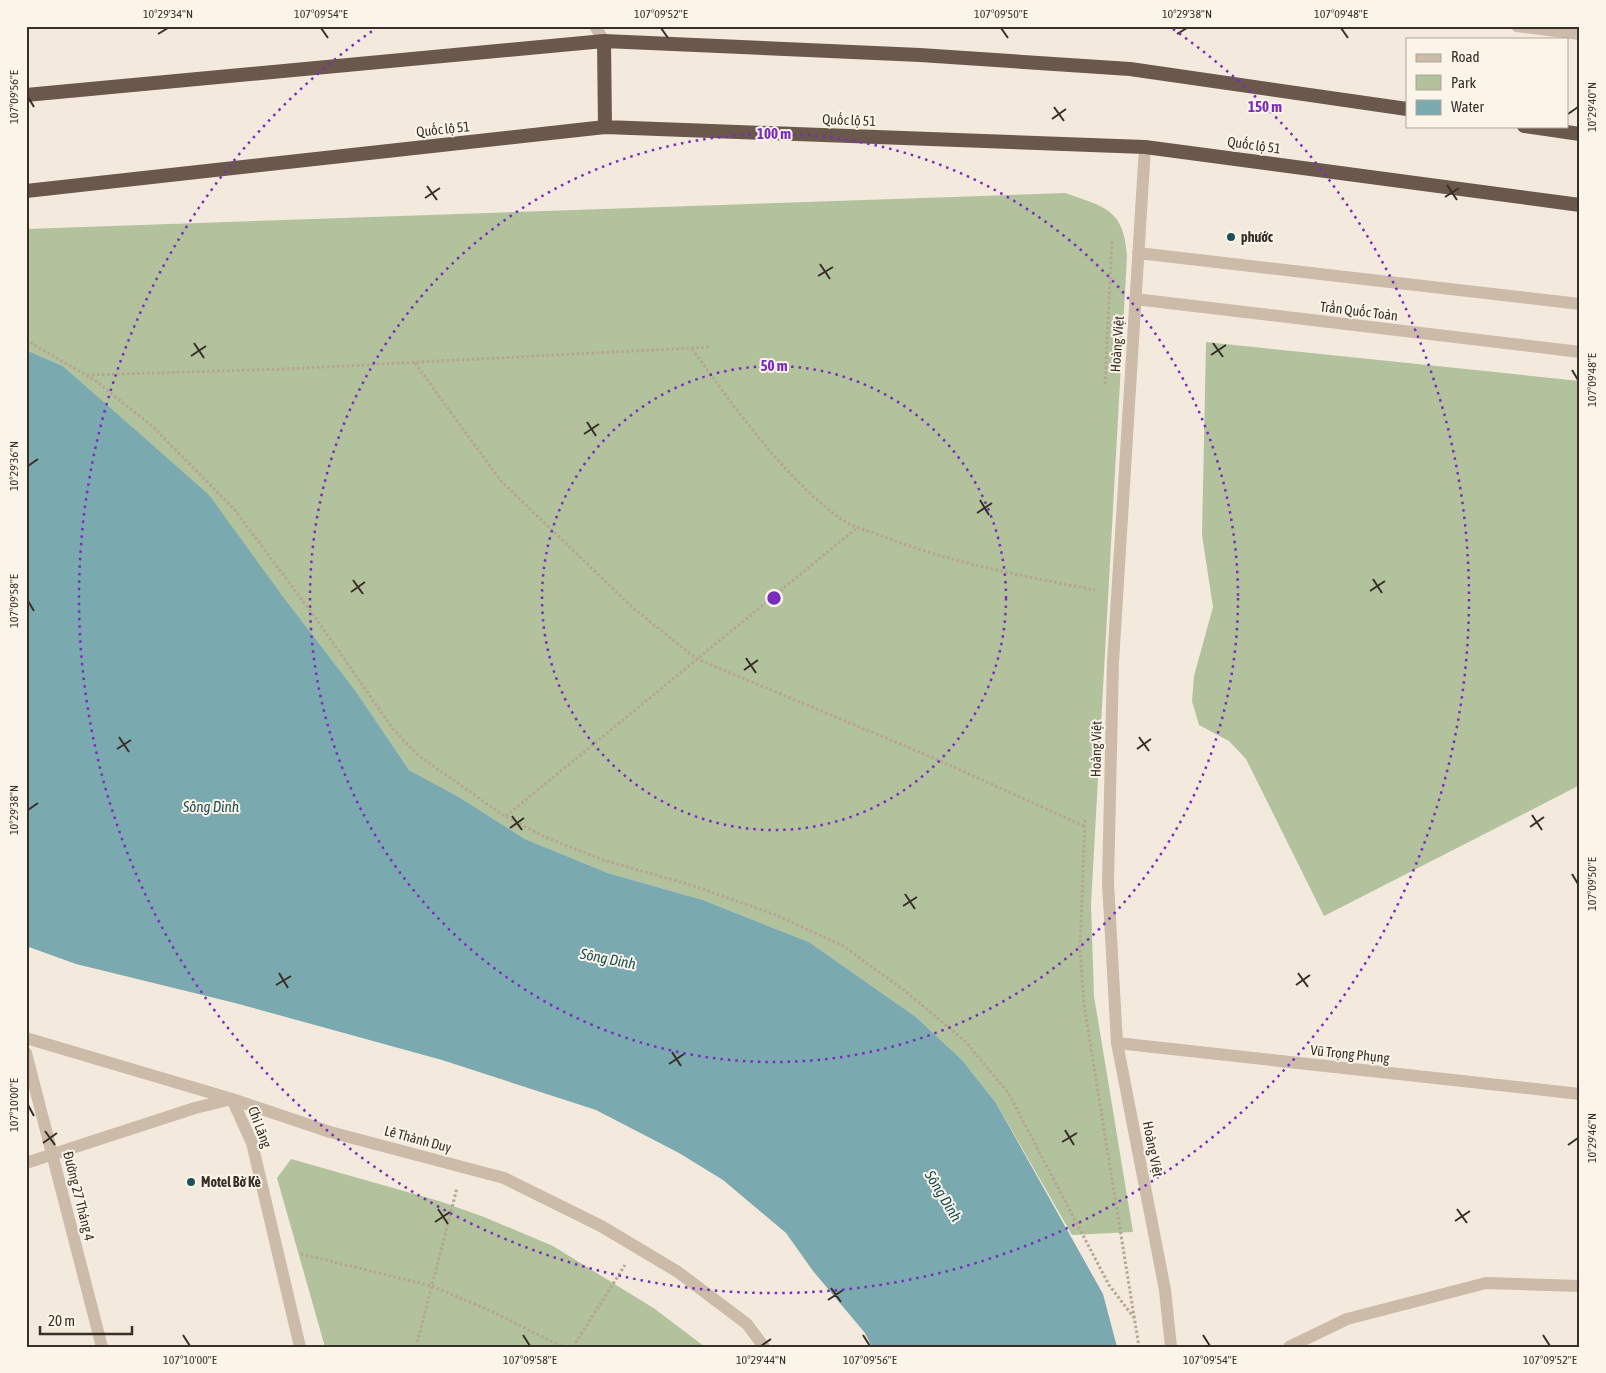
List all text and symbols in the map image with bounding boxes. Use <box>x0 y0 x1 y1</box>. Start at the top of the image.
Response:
text: 10°29'34"N <box>143 7 193 21</box>
text: 107°09'54"E <box>294 7 348 21</box>
text: 107°09'52"E <box>634 7 688 21</box>
text: 107°09'50"E <box>974 7 1028 21</box>
text: 10°29'38"N <box>1162 7 1212 21</box>
text: 107°09'48"E <box>1314 7 1368 21</box>
legend <box>1406 38 1568 128</box>
text: Road <box>1451 48 1480 65</box>
text: 107°09'56"E <box>7 70 21 124</box>
text: Park <box>1451 74 1476 91</box>
text: 10°29'40"N <box>1585 82 1599 132</box>
text: 150 m <box>1248 98 1282 115</box>
text: Water <box>1451 98 1484 115</box>
street label: Quốc lộ 51 <box>822 110 876 129</box>
street label: Quốc lộ 51 <box>415 117 471 140</box>
text: 100 m <box>757 125 791 142</box>
street label: Quốc lộ 51 <box>1226 132 1282 157</box>
place label: phước <box>1241 229 1274 245</box>
marker: phước <box>1225 231 1237 243</box>
street label: Trần Quốc Toản <box>1319 297 1399 324</box>
street label: Hoàng Việt <box>1107 315 1127 373</box>
text: 107°09'48"E <box>1585 353 1599 407</box>
text: 50 m <box>761 357 788 374</box>
text: 10°29'36"N <box>7 441 21 491</box>
text: 107°09'58"E <box>7 574 21 628</box>
centre of rings <box>765 589 783 607</box>
street label: Hoàng Việt <box>1088 721 1104 777</box>
text: 10°29'38"N <box>7 785 21 835</box>
water label: Sông Dinh <box>182 798 239 815</box>
text: 107°09'50"E <box>1585 857 1599 911</box>
water label: Sông Dinh <box>578 945 637 972</box>
street label: Vũ Trọng Phụng <box>1310 1042 1390 1066</box>
text: 107°10'00"E <box>7 1078 21 1132</box>
street label: Chi Lăng <box>245 1104 275 1150</box>
text: 10°29'46"N <box>1585 1113 1599 1163</box>
street label: Hoàng Việt <box>1140 1120 1166 1178</box>
street label: Lê Thành Duy <box>383 1122 453 1156</box>
street label: Đường 27 Tháng 4 <box>60 1150 98 1243</box>
water label: Sông Dinh <box>921 1166 965 1224</box>
place label: Motel Bờ Kè <box>201 1174 261 1190</box>
marker: Motel Bờ Kè <box>185 1176 197 1188</box>
scale bar <box>40 1303 132 1335</box>
text: 20 m <box>48 1312 75 1329</box>
text: 107°10'00"E <box>163 1353 217 1367</box>
text: 107°09'58"E <box>503 1353 557 1367</box>
text: 10°29'44"N <box>736 1353 786 1367</box>
text: 107°09'56"E <box>843 1353 897 1367</box>
text: 107°09'54"E <box>1183 1353 1237 1367</box>
text: 107°09'52"E <box>1523 1353 1577 1367</box>

